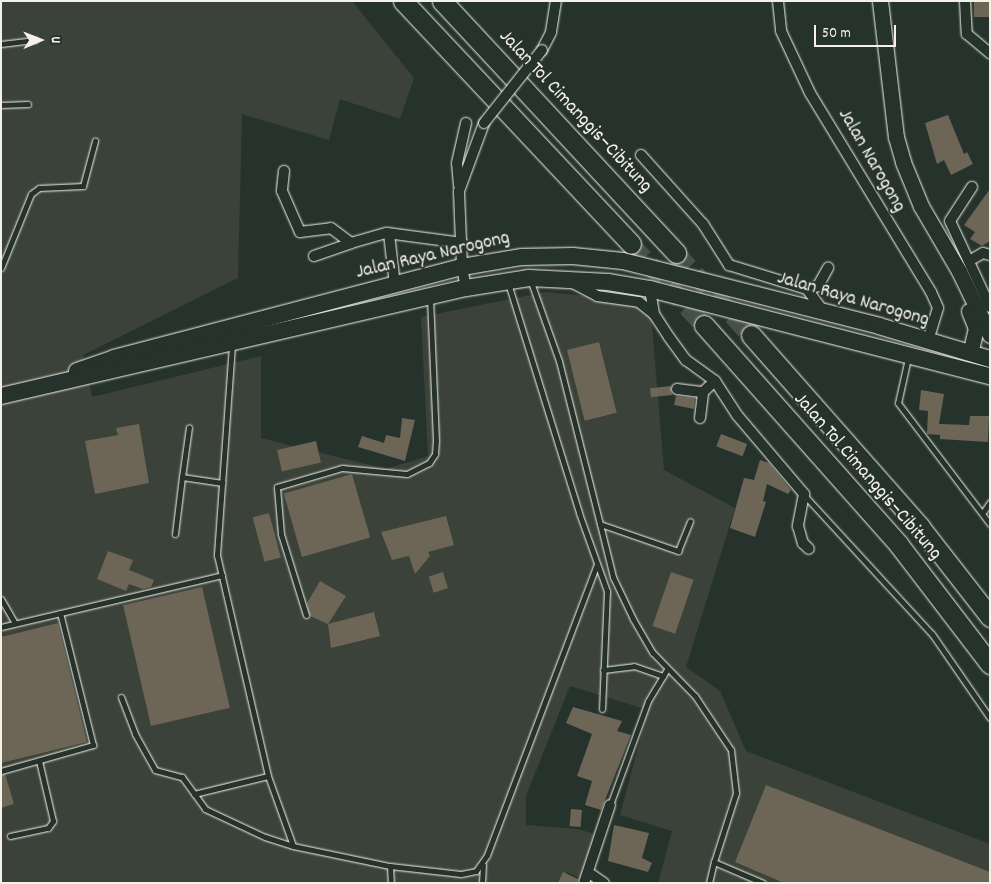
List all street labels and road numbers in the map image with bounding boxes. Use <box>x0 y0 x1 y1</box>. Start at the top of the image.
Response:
street label: Jalan Tol Cimanggis–Cibitung <box>493 25 657 199</box>
street label: Jalan Narogong <box>832 105 910 217</box>
street label: Jalan Raya Narogong <box>354 227 512 285</box>
street label: Jalan Raya Narogong <box>774 267 932 333</box>
street label: Jalan Tol Cimanggis–Cibitung <box>788 388 946 566</box>

